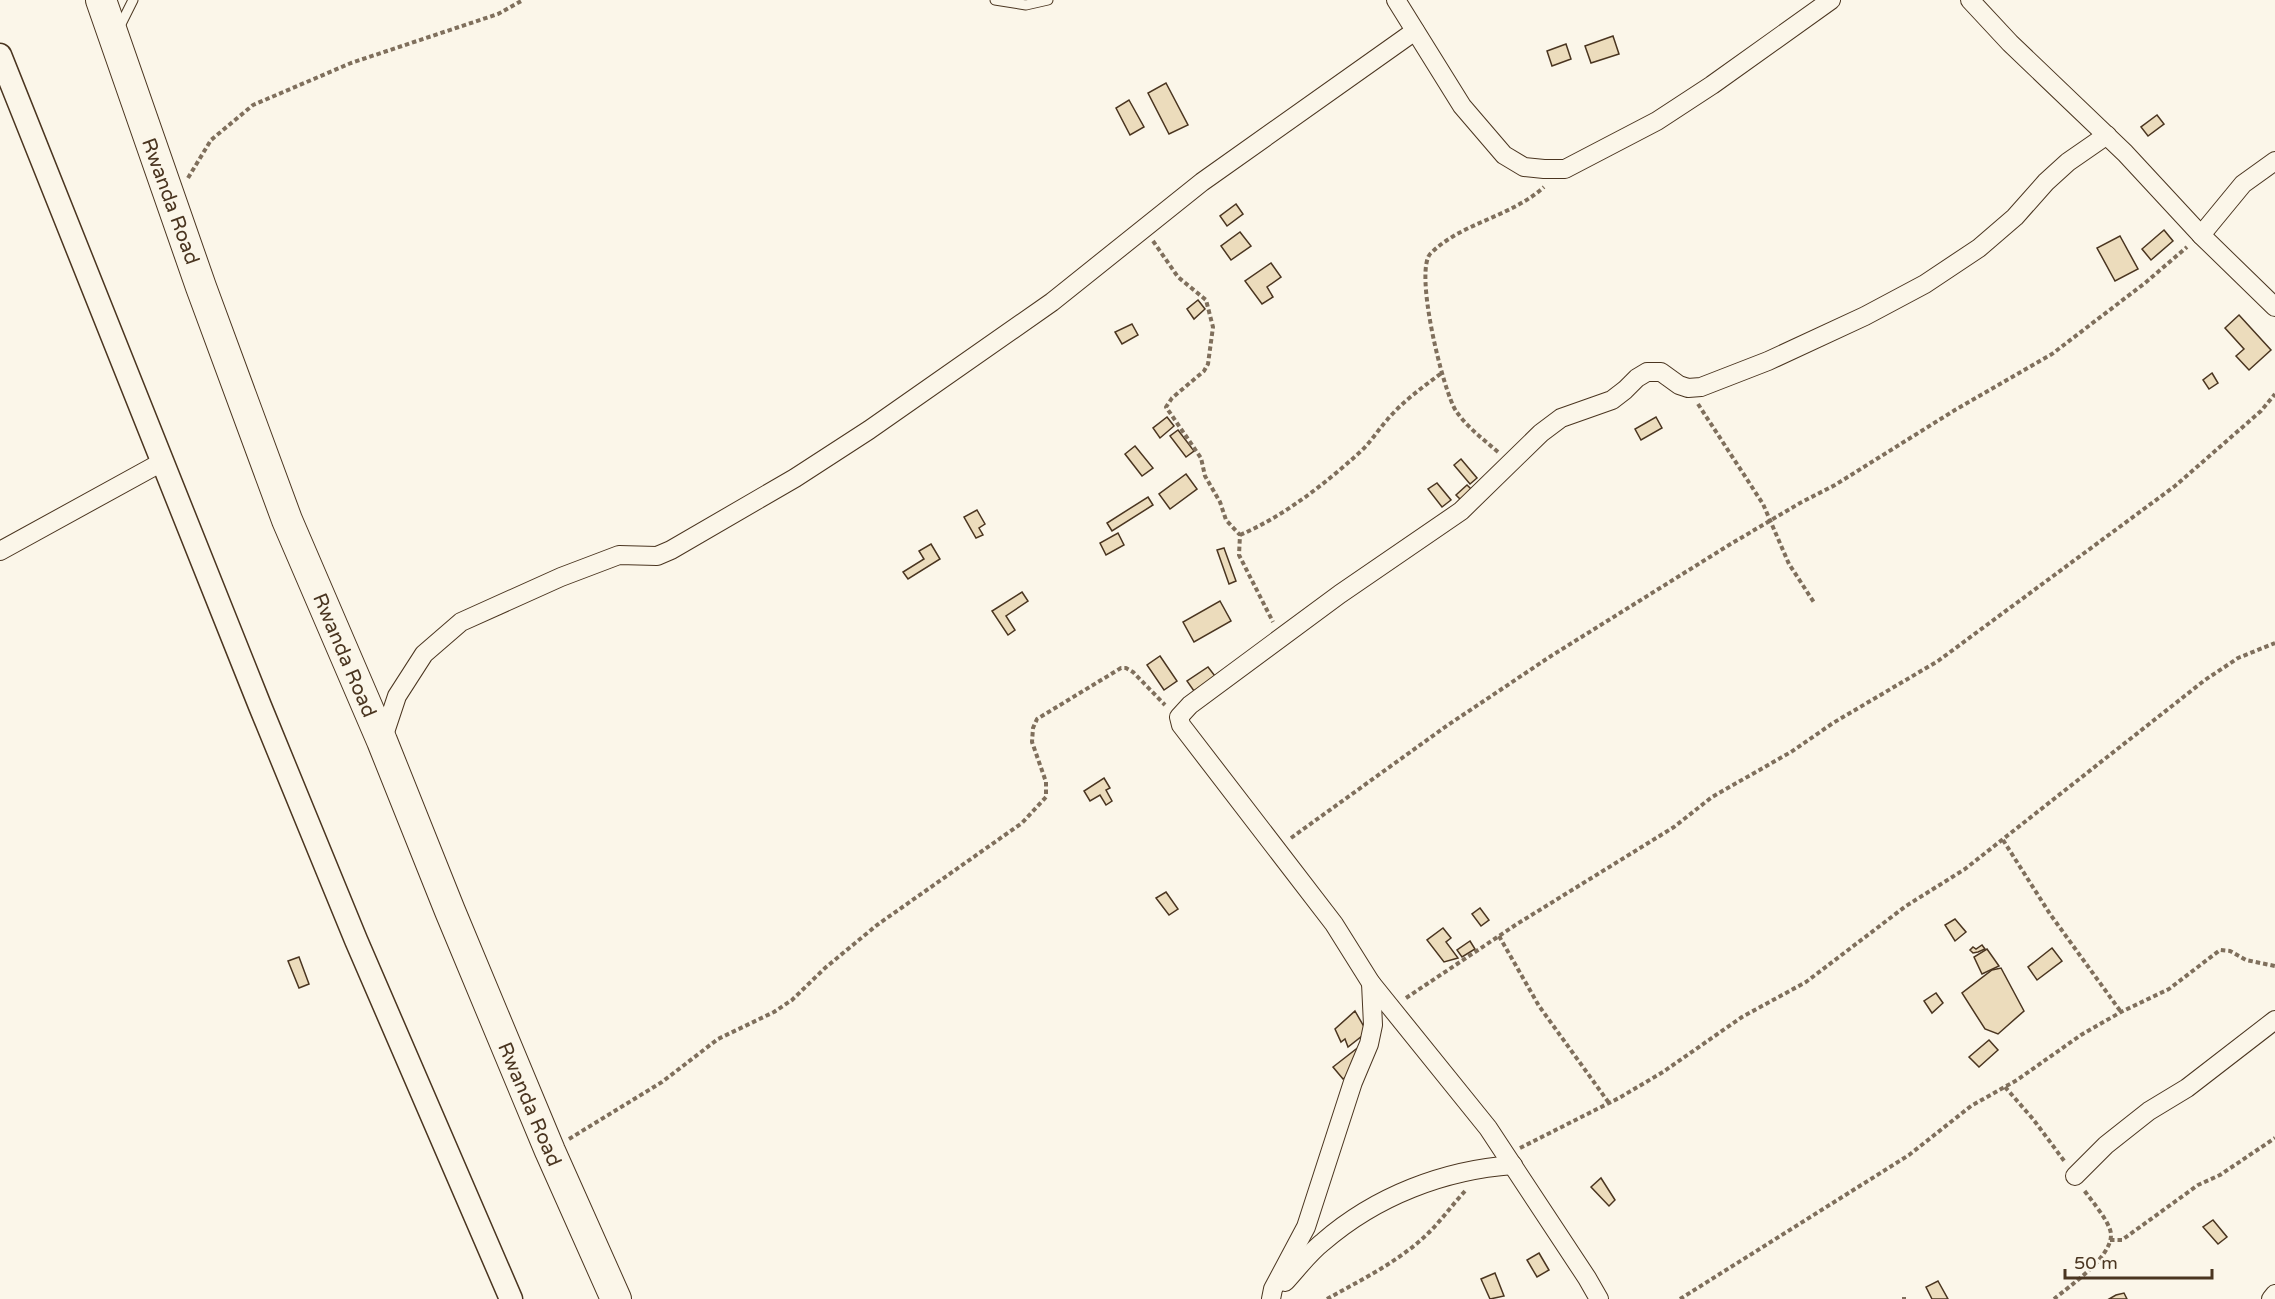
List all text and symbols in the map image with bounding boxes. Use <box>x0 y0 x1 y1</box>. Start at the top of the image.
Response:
street label: Rwanda Road <box>136 135 204 268</box>
street label: Rwanda Road <box>307 590 381 721</box>
street label: Rwanda Road <box>492 1039 566 1170</box>
scale bar <box>2065 1242 2212 1280</box>
text: 50 m <box>2074 1252 2118 1274</box>

